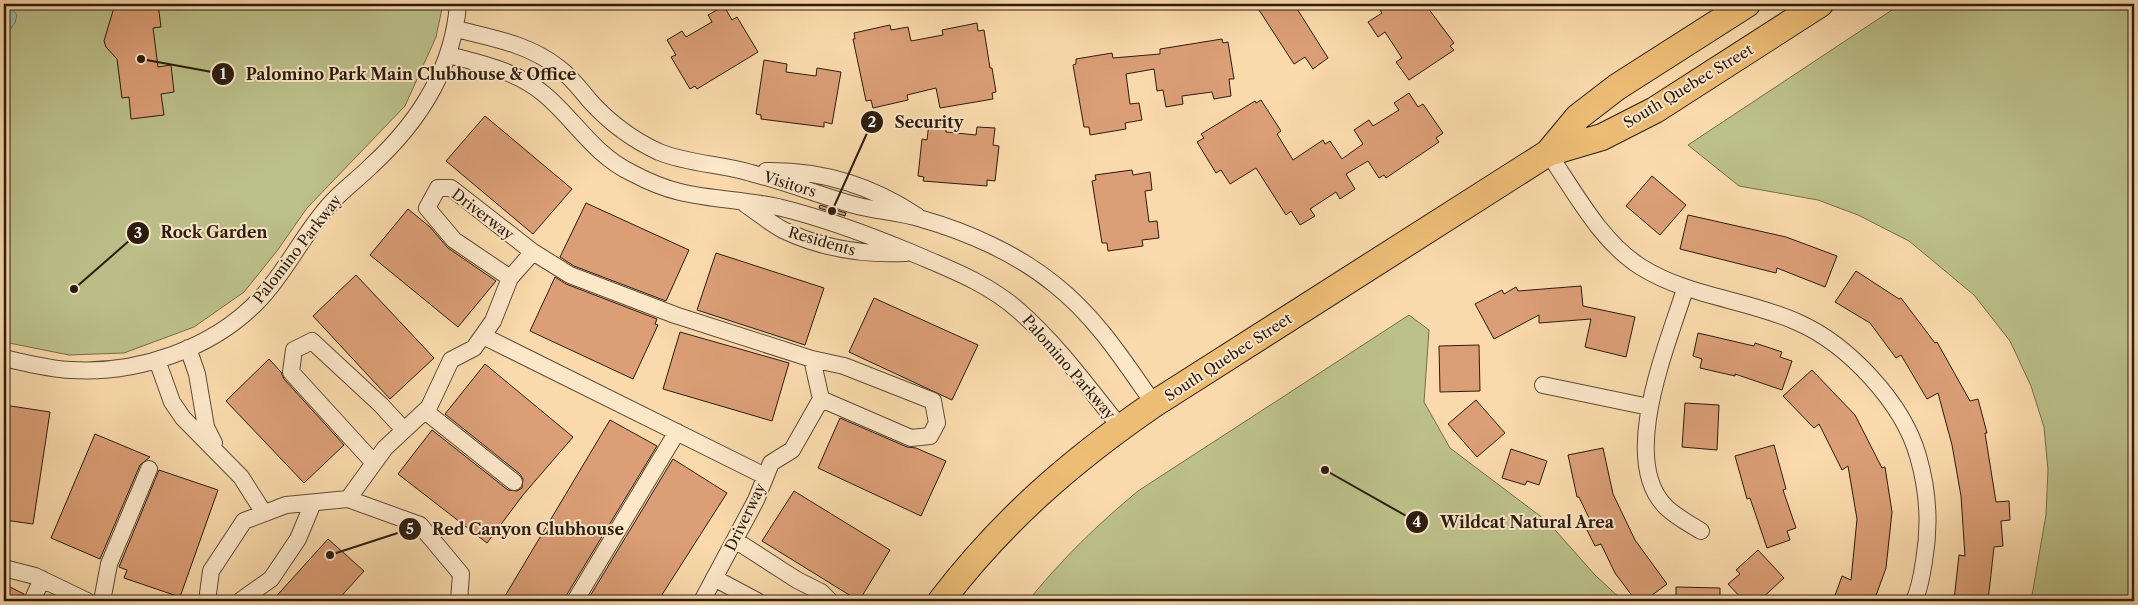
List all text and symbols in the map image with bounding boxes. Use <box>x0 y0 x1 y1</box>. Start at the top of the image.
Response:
street label: South Quebec Street <box>1620 39 1757 132</box>
callout: Palomino Park Main Clubhouse & Office <box>211 59 587 90</box>
text: 1 <box>220 64 227 83</box>
text: Palomino Park Main Clubhouse & Office <box>246 64 577 84</box>
callout: Security <box>859 106 973 137</box>
text: 2 <box>868 112 877 131</box>
text: Security <box>895 112 965 132</box>
street label: Visitors <box>761 167 819 201</box>
street label: Driverway <box>448 184 518 244</box>
street label: Palomino Parkway <box>249 190 346 307</box>
callout: Rock Garden <box>126 217 278 248</box>
text: Rock Garden <box>160 222 268 242</box>
street label: Residents <box>786 222 858 260</box>
text: 3 <box>134 223 142 242</box>
street label: South Quebec Street <box>1161 308 1296 405</box>
street label: Palomino Parkway <box>1018 311 1120 424</box>
street label: Driverway <box>720 479 770 554</box>
callout: Wildcat Natural Area <box>1405 507 1625 538</box>
text: 4 <box>1413 512 1422 531</box>
text: Wildcat Natural Area <box>1439 512 1615 532</box>
callout: Red Canyon Clubhouse <box>397 513 634 544</box>
text: 5 <box>406 519 414 538</box>
text: Red Canyon Clubhouse <box>432 519 624 539</box>

